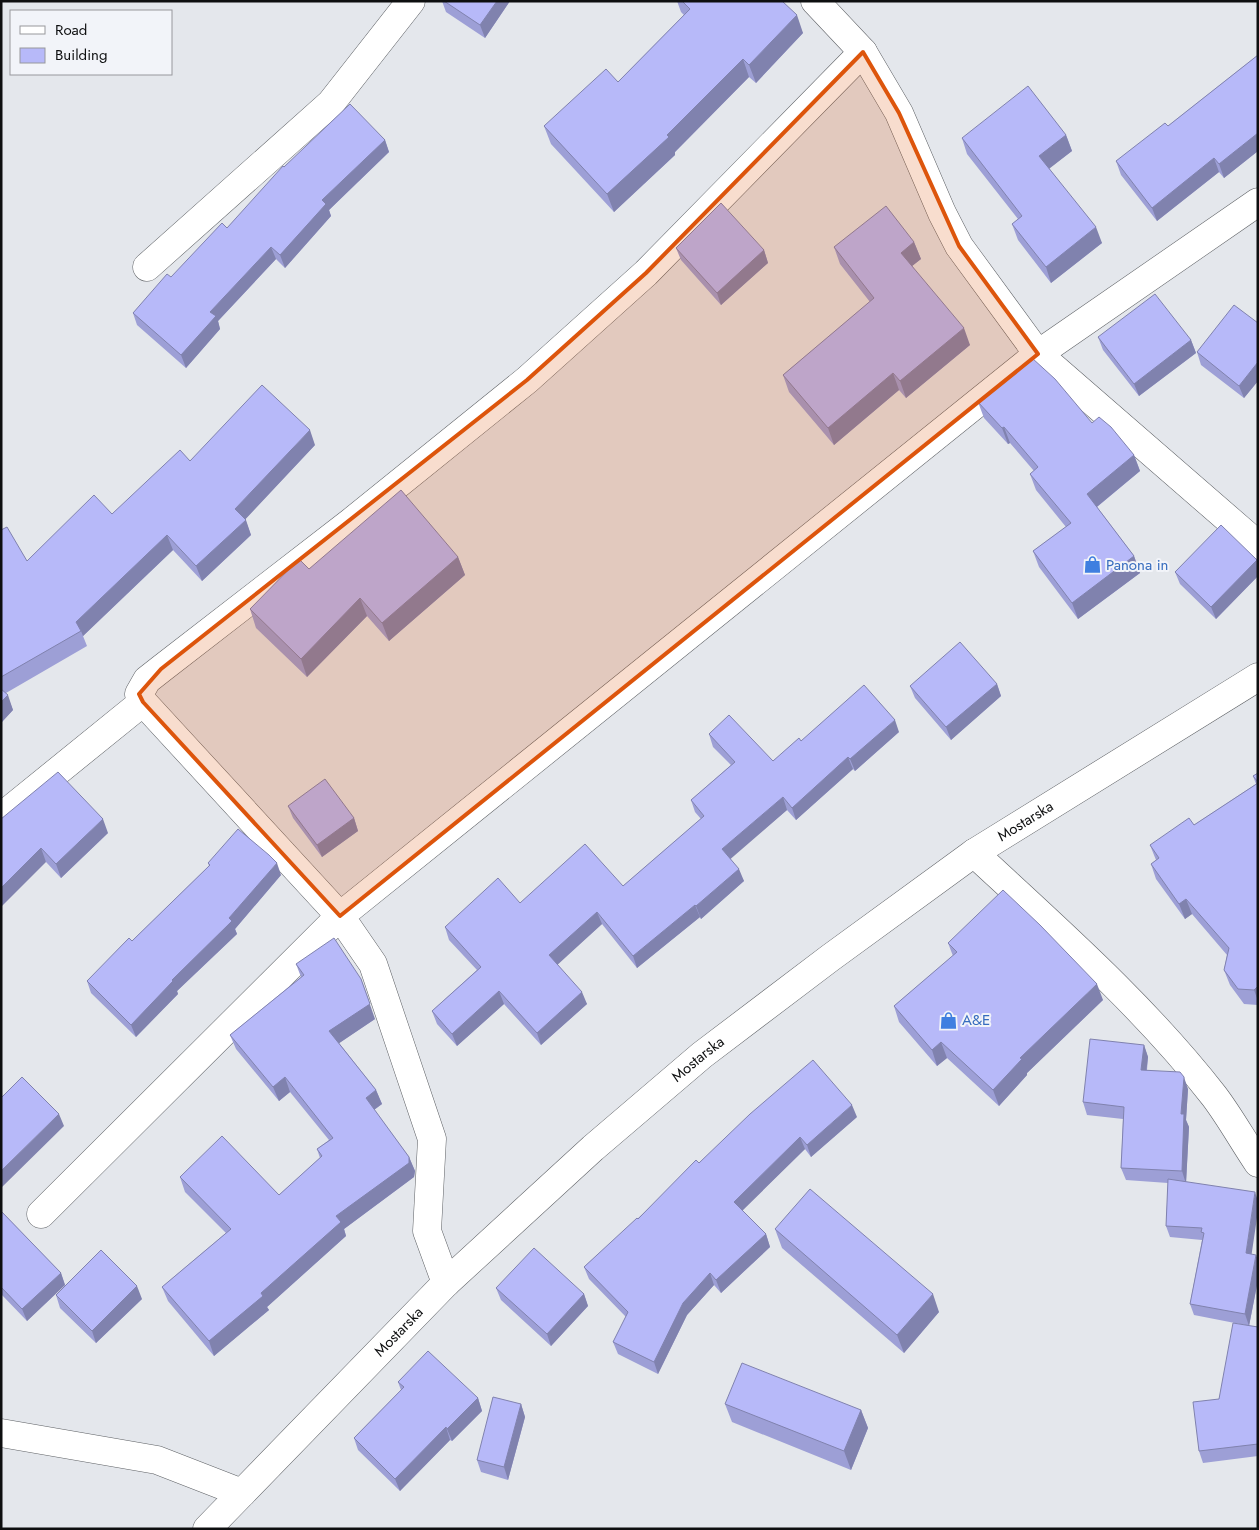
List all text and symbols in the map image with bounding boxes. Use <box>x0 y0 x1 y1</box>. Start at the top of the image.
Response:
legend <box>10 10 172 75</box>
text: Road <box>55 19 87 41</box>
text: Building <box>55 44 107 66</box>
place label: Panona in <box>1106 554 1168 576</box>
shop icon: Panona in <box>1082 555 1102 575</box>
street label: Mostarska <box>993 795 1058 847</box>
place label: A&E <box>962 1009 990 1031</box>
shop icon: A&E <box>938 1010 958 1030</box>
street label: Mostarska <box>667 1031 729 1087</box>
street label: Mostarska <box>369 1302 428 1362</box>

